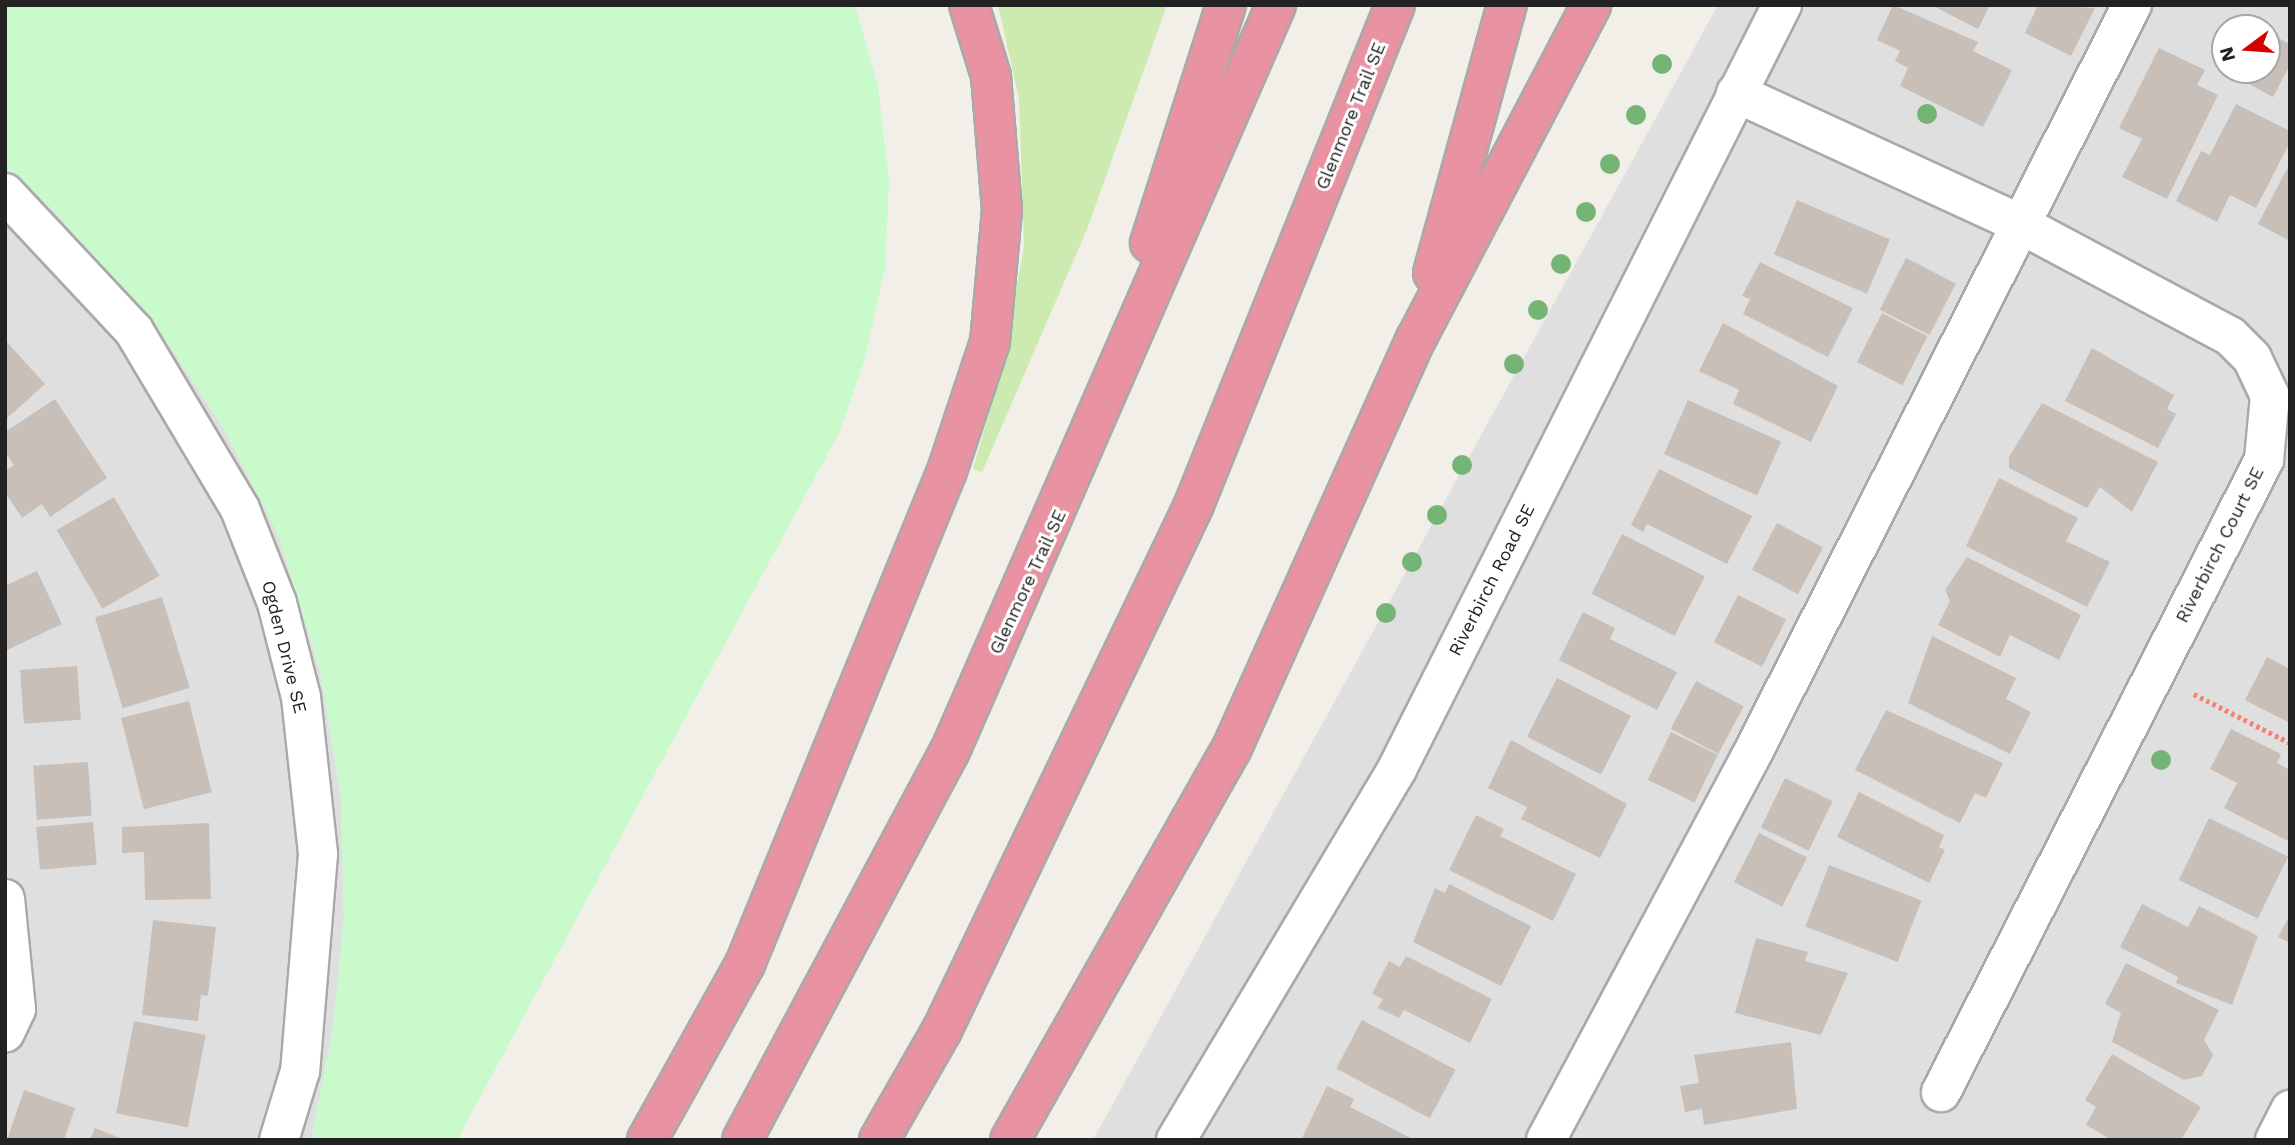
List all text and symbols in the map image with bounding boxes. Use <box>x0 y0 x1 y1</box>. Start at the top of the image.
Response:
north arrow <box>2211 14 2281 84</box>
street label: Glenmore Trail SE <box>1311 39 1391 193</box>
text: N <box>2214 44 2240 64</box>
street label: Riverbirch Court SE <box>2171 463 2269 627</box>
street label: Riverbirch Road SE <box>1444 501 1540 659</box>
street label: Glenmore Trail SE <box>985 506 1071 658</box>
street label: Ogden Drive SE <box>257 578 311 716</box>

